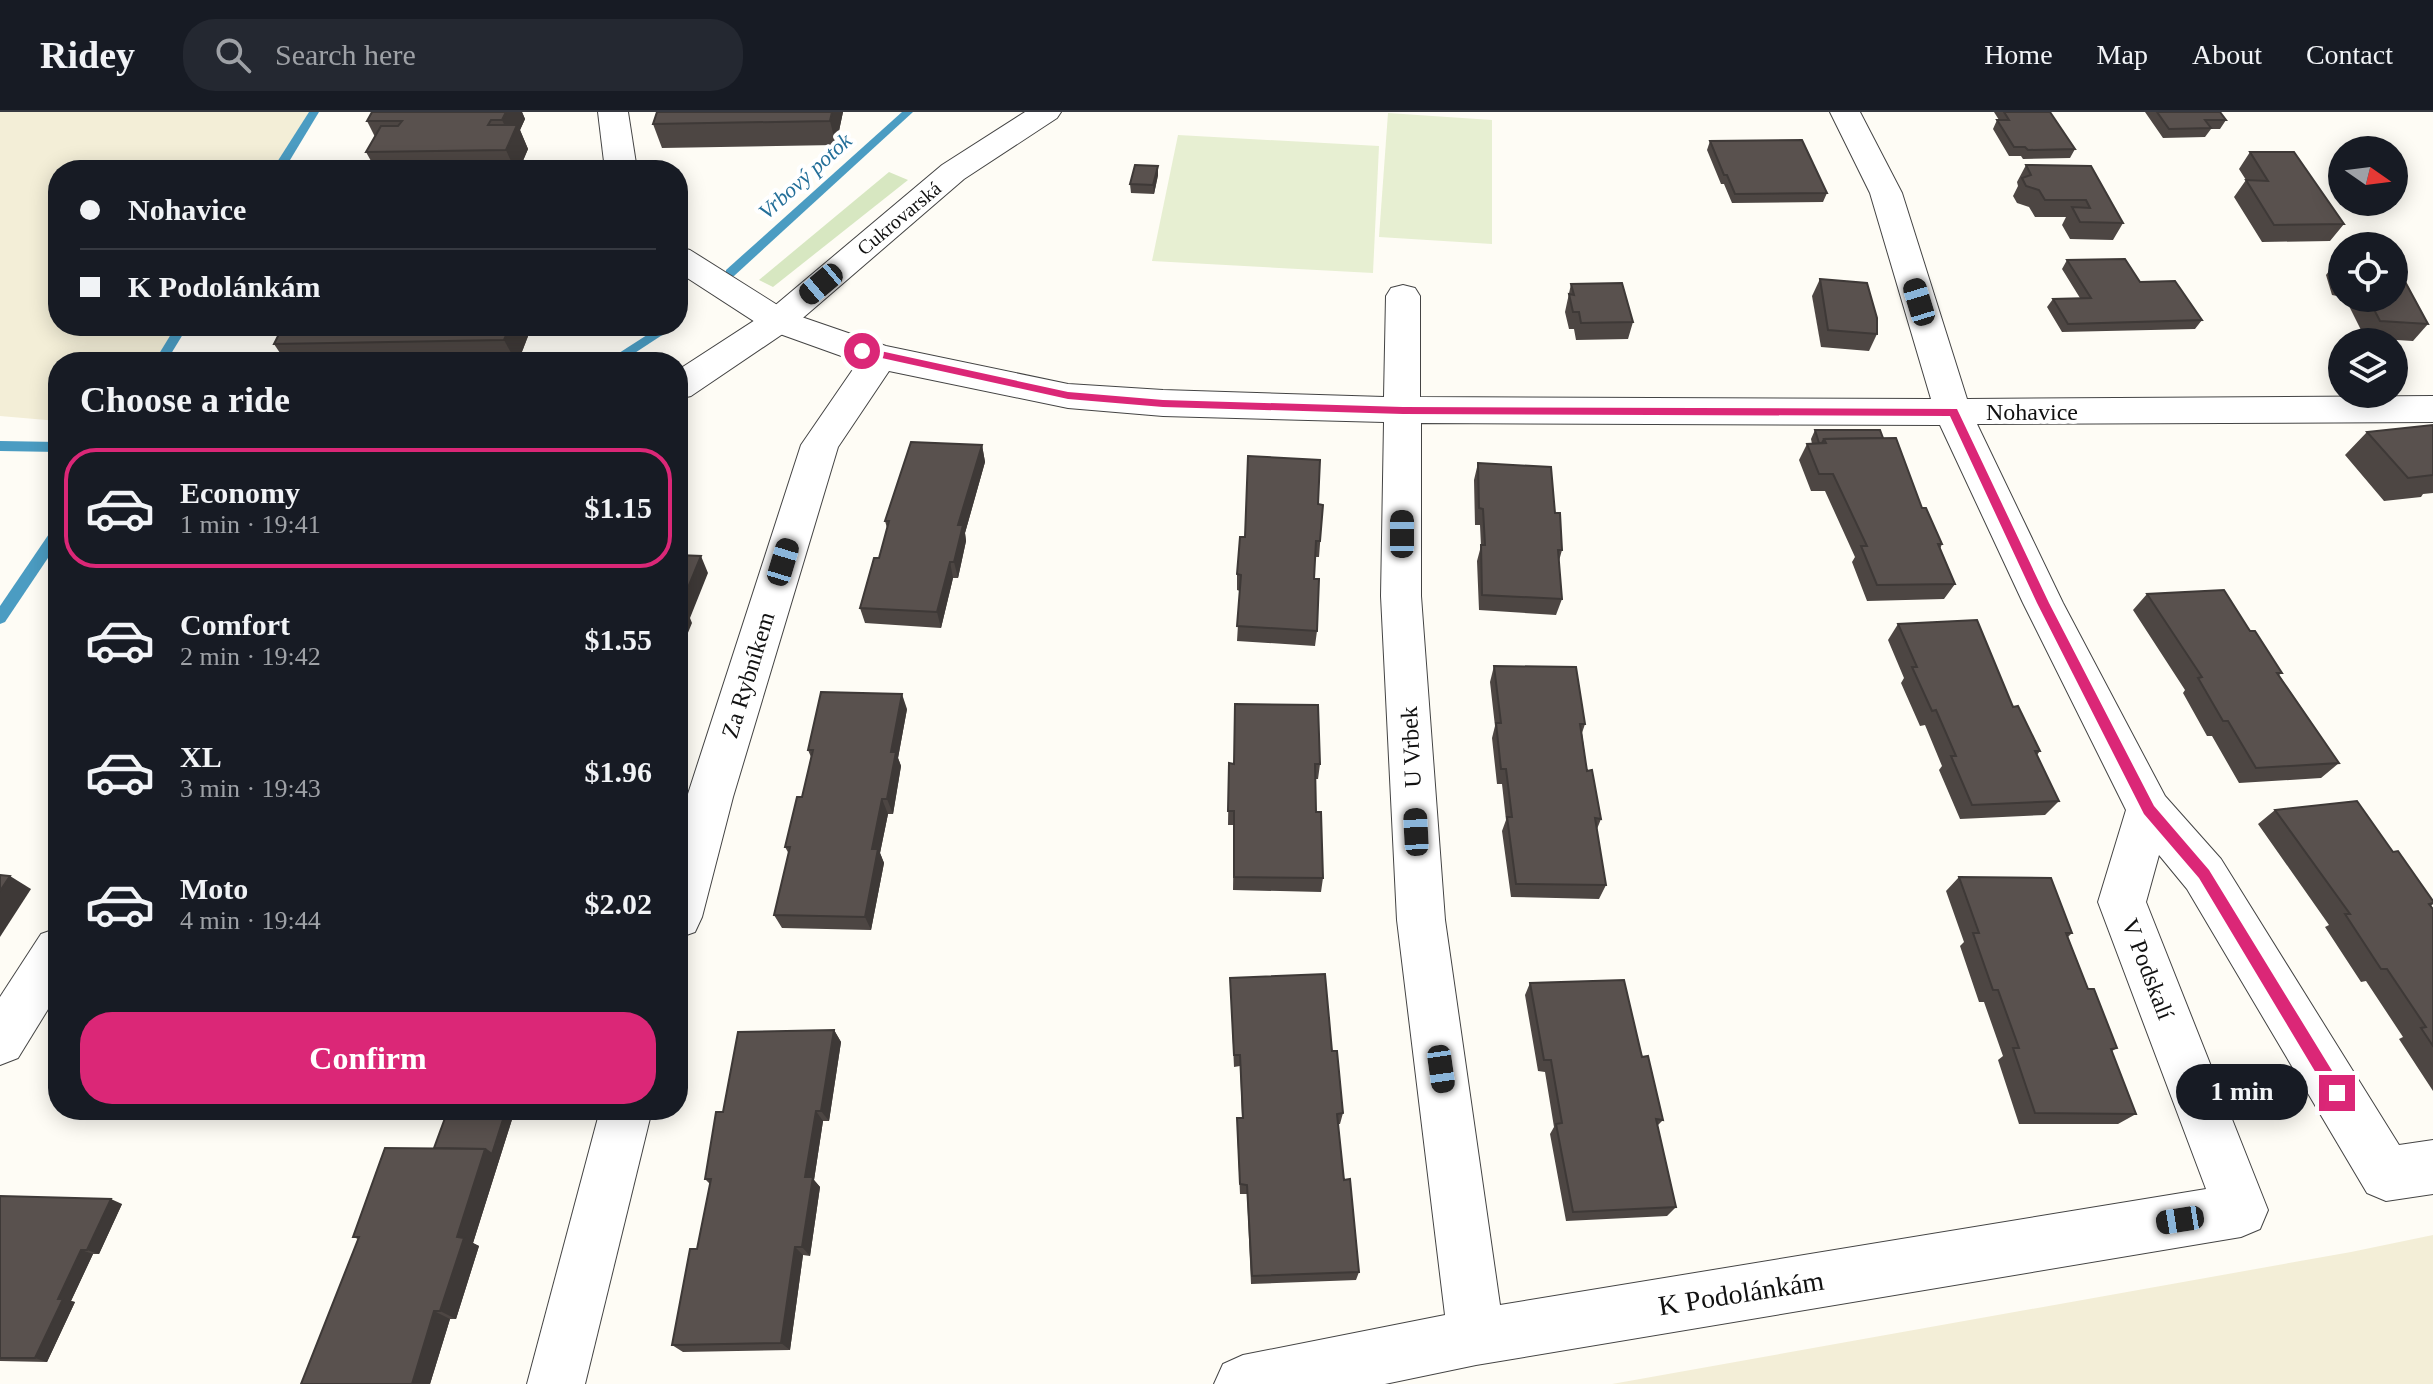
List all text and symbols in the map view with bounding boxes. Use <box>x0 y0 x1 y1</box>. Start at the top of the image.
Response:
search box <box>183 19 743 91</box>
icon: search <box>211 33 255 77</box>
text: Ridey <box>40 34 135 76</box>
text: Search here <box>275 38 416 71</box>
text: Home <box>1984 39 2053 70</box>
text: Map <box>2097 39 2148 70</box>
text: About <box>2192 39 2262 70</box>
text: Contact <box>2306 39 2393 70</box>
water label: Vrbový potok <box>753 127 857 224</box>
north arrow <box>2328 136 2408 216</box>
map controls <box>2328 136 2408 408</box>
street label: Cukrovarská <box>853 177 945 259</box>
text: Nohavice <box>128 193 246 226</box>
button: locate <box>2328 232 2408 312</box>
car <box>795 259 847 309</box>
text: K Podolánkám <box>128 270 321 303</box>
car <box>1901 276 1937 328</box>
button: layers <box>2328 328 2408 408</box>
route start <box>844 333 880 369</box>
text: Choose a ride <box>80 380 290 420</box>
street label: Nohavice <box>1986 399 2078 425</box>
icon: car <box>84 472 156 544</box>
text: Economy <box>180 476 300 509</box>
text: $1.15 <box>585 491 652 524</box>
text: 1 min · 19:41 <box>180 510 321 539</box>
car <box>1390 510 1414 558</box>
car <box>765 536 801 588</box>
icon: car <box>84 604 156 676</box>
text: Comfort <box>180 608 290 641</box>
street label: Za Rybníkem <box>717 609 780 741</box>
text: $1.55 <box>585 623 652 656</box>
text: 2 min · 19:42 <box>180 642 321 671</box>
street label: U Vrbek <box>1396 706 1426 788</box>
icon: car <box>84 736 156 808</box>
text: XL <box>180 740 222 773</box>
text: $1.96 <box>585 755 652 788</box>
text: 3 min · 19:43 <box>180 774 321 803</box>
car <box>1403 807 1429 857</box>
icon: car <box>84 868 156 940</box>
text: Moto <box>180 872 248 905</box>
text: $2.02 <box>585 887 652 920</box>
text: 4 min · 19:44 <box>180 906 321 935</box>
street label: V Podskalí <box>2117 915 2179 1023</box>
button: Confirm <box>80 1012 656 1104</box>
car <box>1426 1044 1456 1094</box>
callout: 1 min <box>2177 1065 2309 1121</box>
route end <box>2319 1075 2355 1111</box>
text: 1 min <box>2211 1077 2273 1106</box>
car <box>2154 1204 2206 1236</box>
street label: K Podolánkám <box>1656 1265 1826 1321</box>

